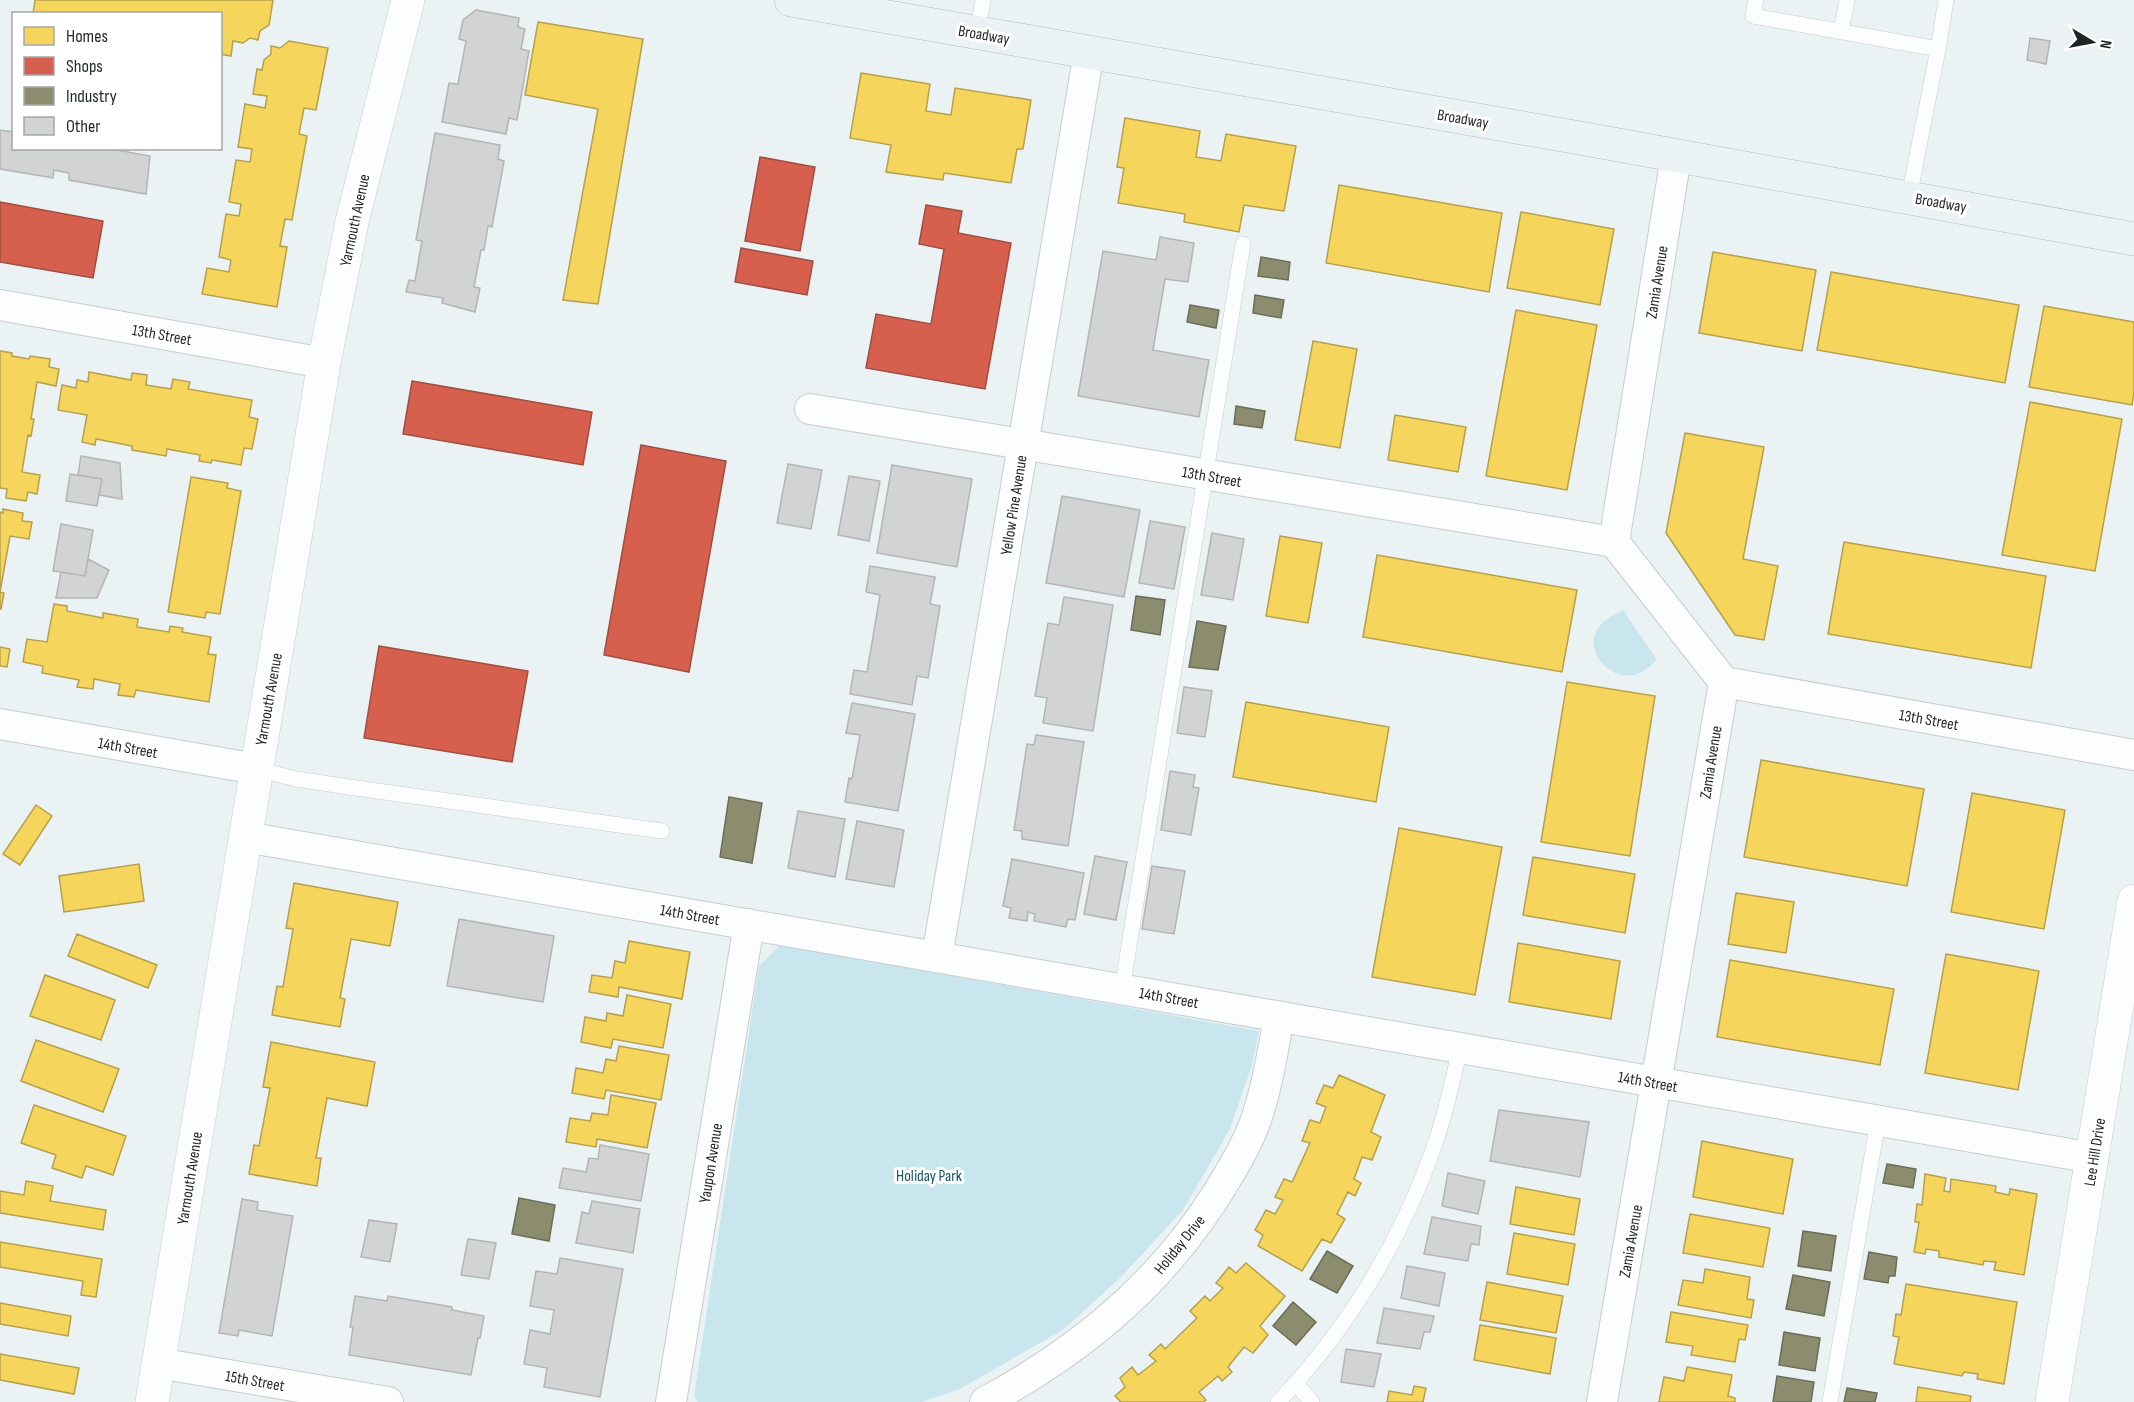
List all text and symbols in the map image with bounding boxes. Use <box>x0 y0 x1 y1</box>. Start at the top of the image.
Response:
legend <box>12 12 222 150</box>
north arrow <box>2062 12 2122 72</box>
street label: Broadway <box>957 22 1011 49</box>
text: Homes <box>66 26 108 47</box>
text: N <box>2095 38 2115 50</box>
text: Shops <box>66 56 103 77</box>
text: Industry <box>66 86 117 107</box>
street label: Broadway <box>1436 106 1490 133</box>
text: Other <box>66 116 100 137</box>
street label: Yarmouth Avenue <box>336 172 375 268</box>
street label: Broadway <box>1914 190 1968 217</box>
street label: Zamia Avenue <box>1642 244 1673 320</box>
street label: 13th Street <box>130 321 193 350</box>
street label: Yellow Pine Avenue <box>997 454 1032 557</box>
street label: 13th Street <box>1180 463 1243 492</box>
street label: Yarmouth Avenue <box>252 651 287 747</box>
street label: 13th Street <box>1897 706 1960 735</box>
street label: Zamia Avenue <box>1696 724 1727 800</box>
street label: 14th Street <box>96 734 159 763</box>
street label: 14th Street <box>658 901 721 930</box>
street label: 14th Street <box>1137 984 1200 1013</box>
street label: 14th Street <box>1616 1068 1679 1097</box>
street label: Lee Hill Drive <box>2081 1117 2110 1188</box>
street label: Yaupon Avenue <box>696 1122 727 1205</box>
street label: Yarmouth Avenue <box>174 1130 207 1226</box>
park label: Holiday Park <box>896 1167 962 1186</box>
street label: Zamia Avenue <box>1616 1203 1647 1279</box>
street label: Holiday Drive <box>1151 1212 1210 1278</box>
street label: 15th Street <box>224 1367 286 1396</box>

